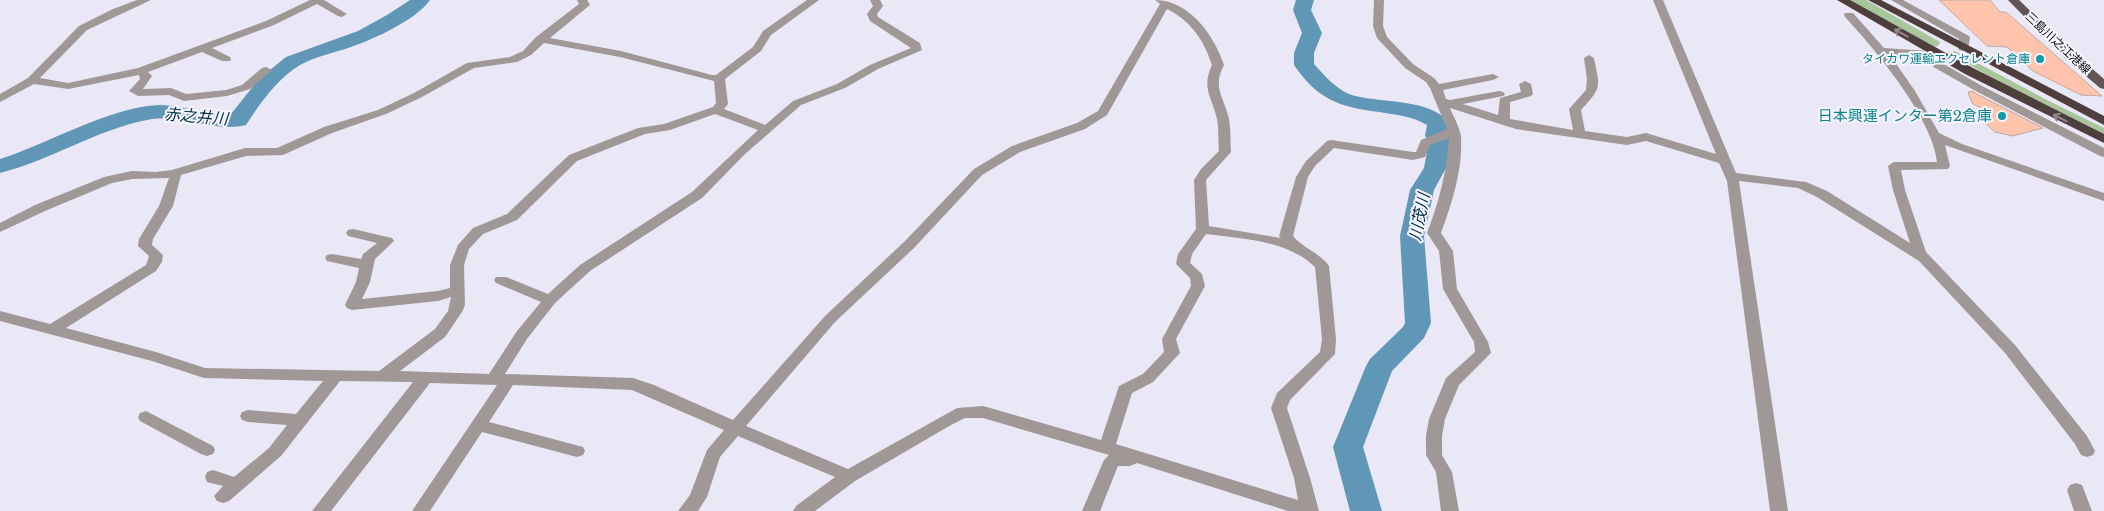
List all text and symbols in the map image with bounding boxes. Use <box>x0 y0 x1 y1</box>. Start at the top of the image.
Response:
street label: 三島川之江港線 <box>2023 8 2094 77</box>
one-way arrow <box>1895 28 1909 38</box>
place label: タイカワ運輸エクセレント倉庫 <box>1862 51 2030 66</box>
marker: タイカワ運輸エクセレント倉庫 <box>2034 53 2046 65</box>
water label: 赤之井川 <box>163 103 231 129</box>
place label: 日本興運インター第2倉庫 <box>1818 106 1992 125</box>
marker: 日本興運インター第2倉庫 <box>1996 110 2008 122</box>
one-way arrow <box>2053 113 2068 122</box>
water label: 川茂川 <box>1405 190 1434 242</box>

